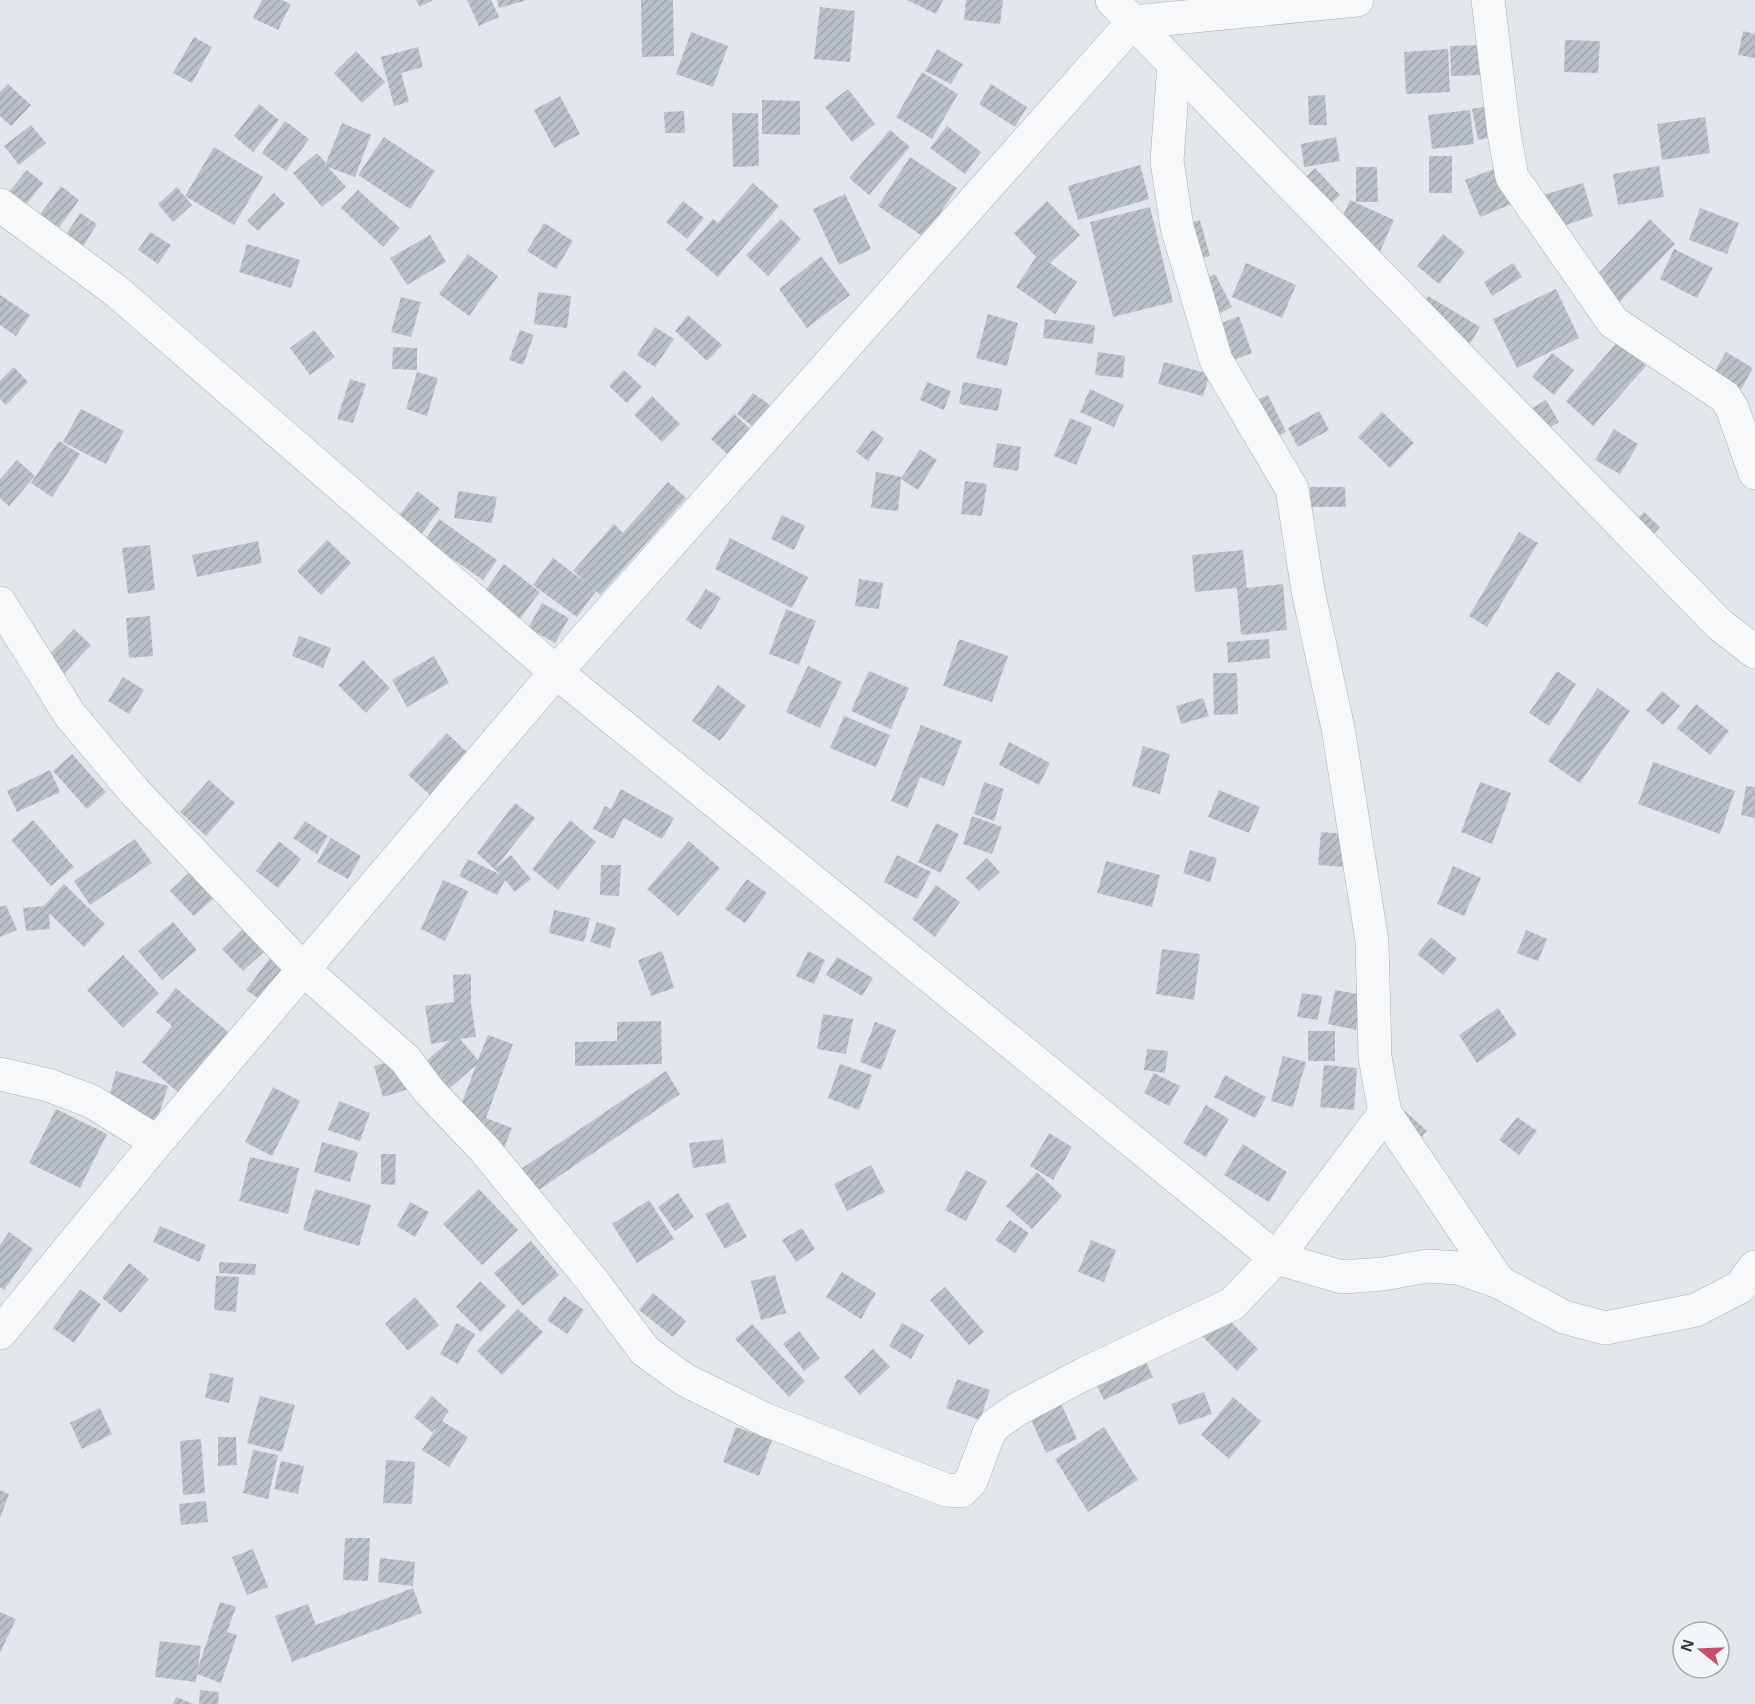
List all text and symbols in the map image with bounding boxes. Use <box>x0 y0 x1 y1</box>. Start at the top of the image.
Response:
north arrow <box>1671 1620 1731 1680</box>
text: N <box>1677 1637 1697 1654</box>

